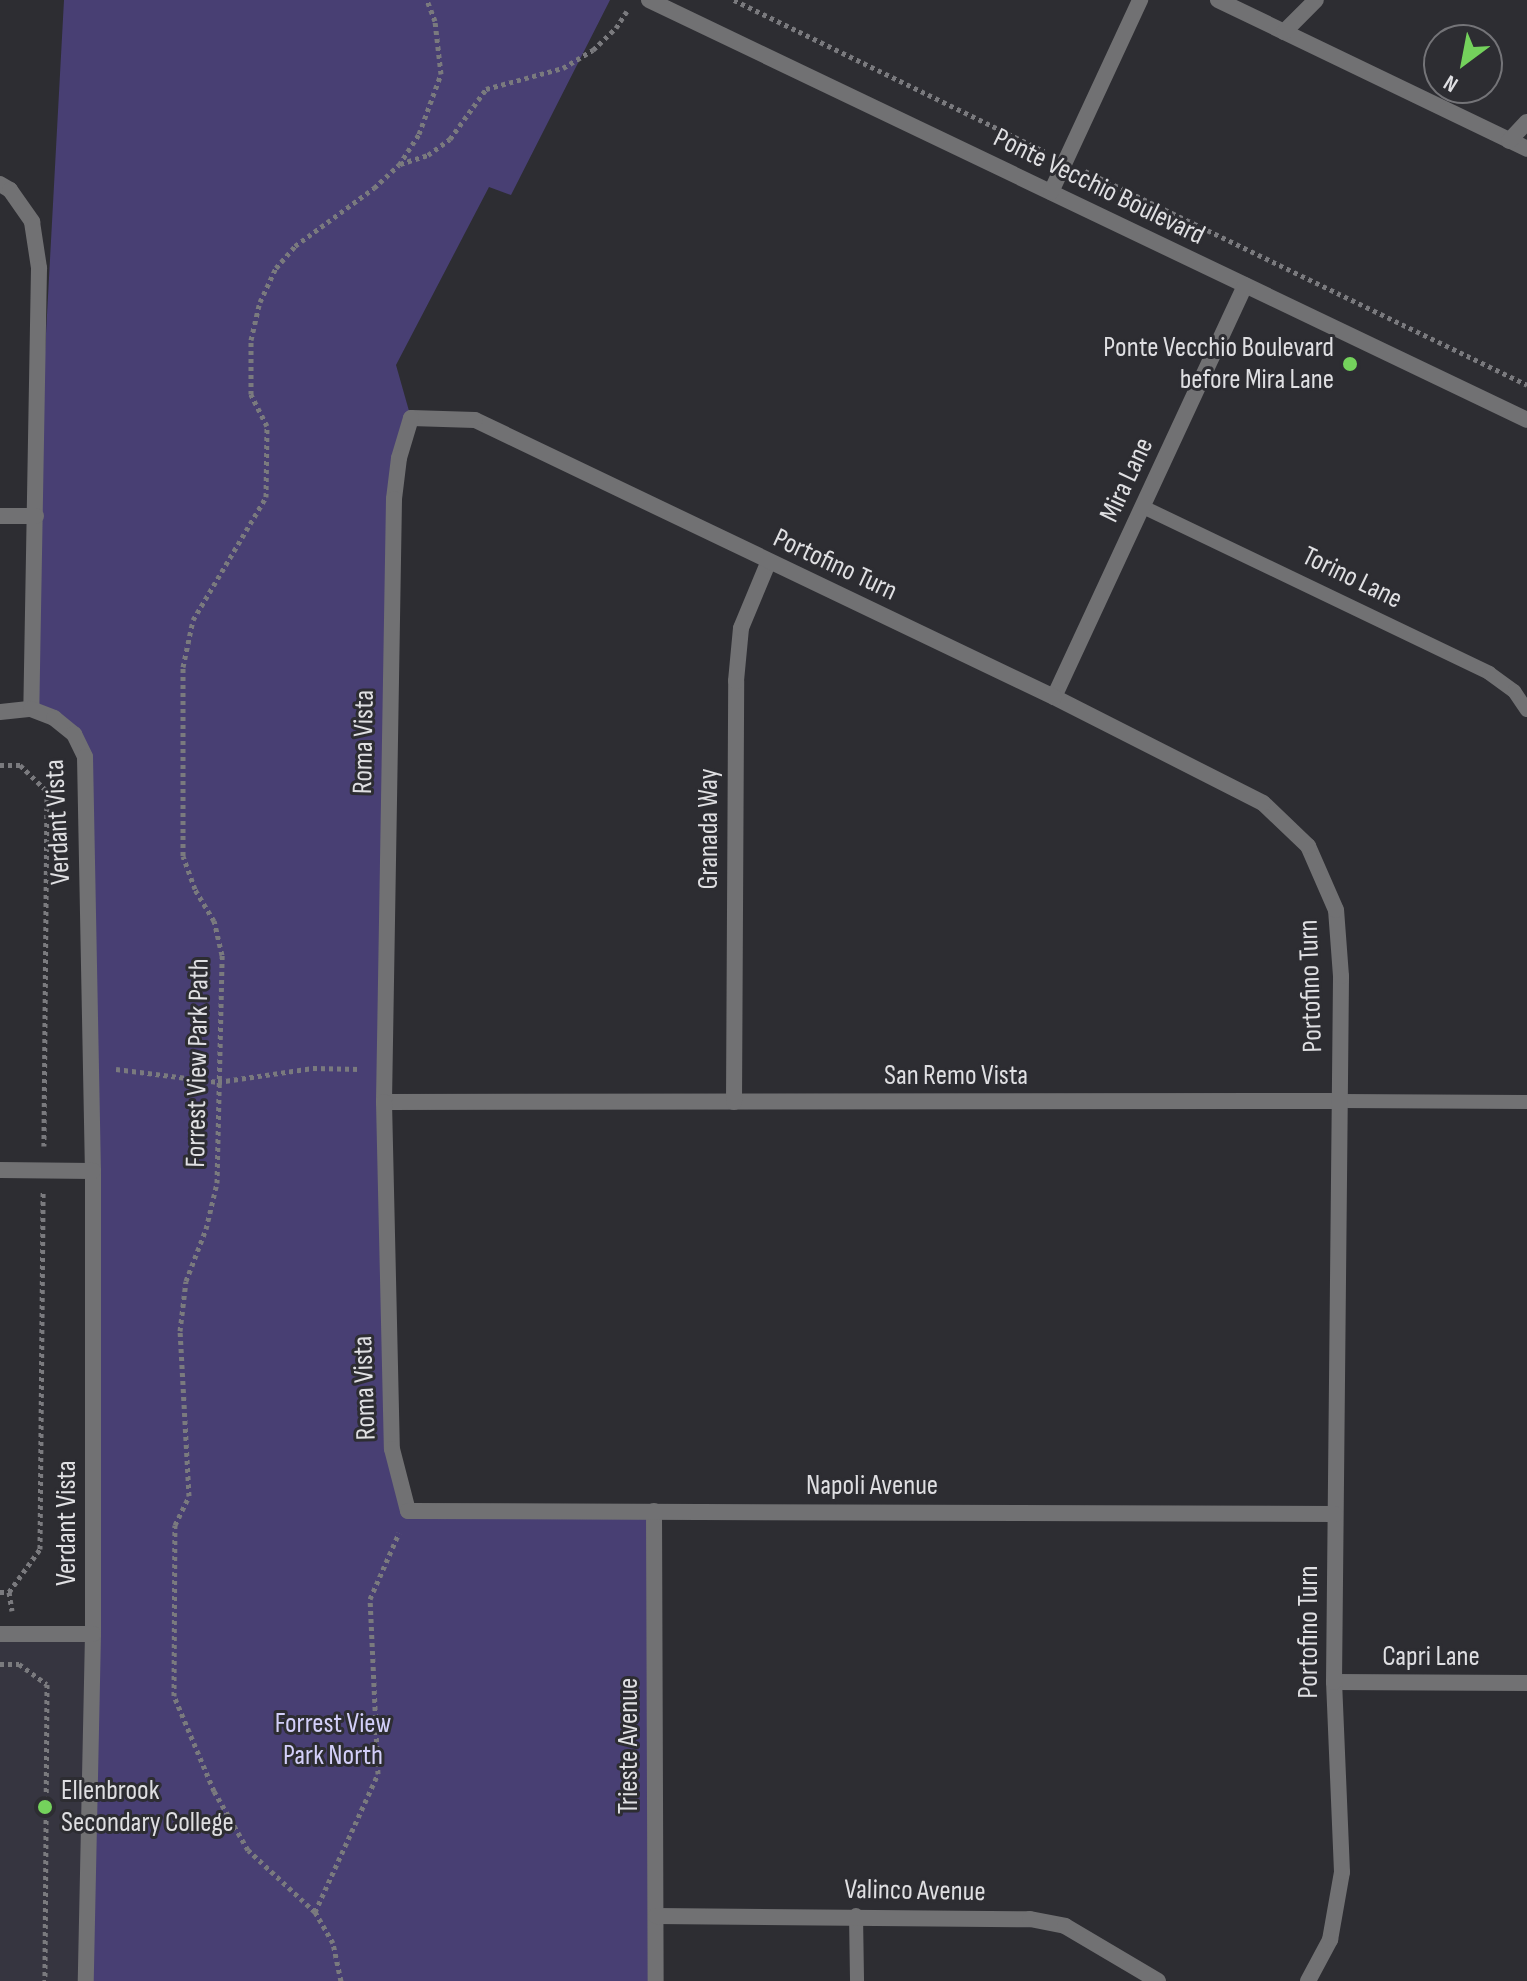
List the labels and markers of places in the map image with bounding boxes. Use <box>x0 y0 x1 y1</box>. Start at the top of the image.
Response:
place label: Ponte Vecchio Boulevard before Mira Lane <box>1103 331 1334 397</box>
marker: Ponte Vecchio Boulevard before Mira Lane <box>1341 355 1359 373</box>
place label: Ellenbrook Secondary College <box>61 1774 234 1840</box>
marker: Ellenbrook Secondary College <box>36 1798 54 1816</box>

